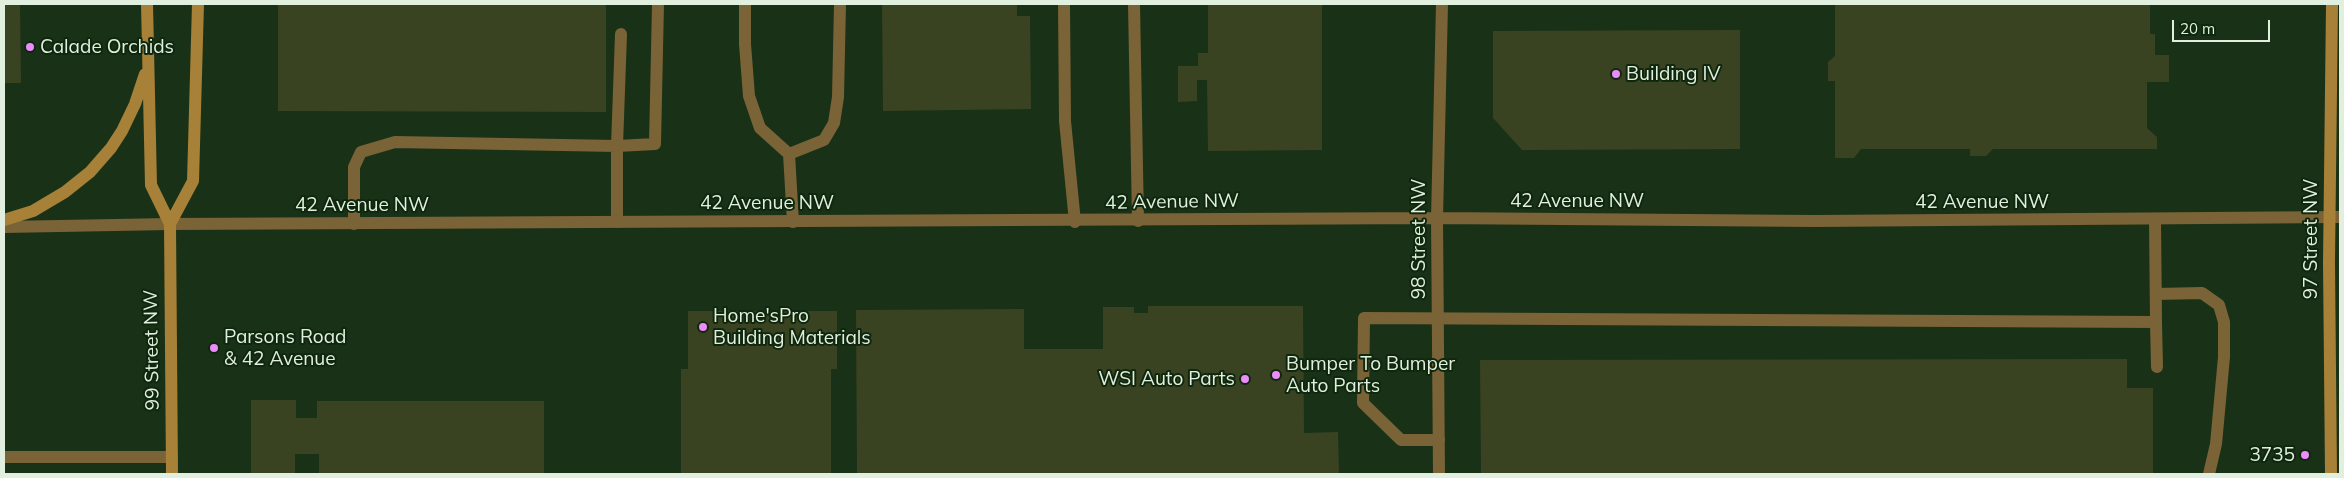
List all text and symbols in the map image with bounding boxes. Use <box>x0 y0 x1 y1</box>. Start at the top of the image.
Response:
scale bar <box>2174 10 2272 42</box>
text: 20 m <box>2180 19 2215 38</box>
place label: Calade Orchids <box>40 36 174 58</box>
marker: Calade Orchids <box>24 41 36 53</box>
place label: Building IV <box>1626 63 1721 85</box>
marker: Building IV <box>1610 68 1622 80</box>
street label: 98 Street NW <box>1408 179 1430 299</box>
street label: 97 Street NW <box>2300 179 2322 299</box>
street label: 42 Avenue NW <box>1105 189 1239 215</box>
street label: 42 Avenue NW <box>1510 190 1644 212</box>
street label: 42 Avenue NW <box>1915 191 2049 213</box>
street label: 42 Avenue NW <box>700 192 834 214</box>
street label: 42 Avenue NW <box>295 194 429 216</box>
street label: 99 Street NW <box>140 290 164 410</box>
place label: Home'sPro Building Materials <box>713 305 871 349</box>
marker: Home'sPro Building Materials <box>697 321 709 333</box>
place label: Parsons Road & 42 Avenue <box>224 326 346 370</box>
marker: Parsons Road & 42 Avenue <box>208 342 220 354</box>
place label: Bumper To Bumper Auto Parts <box>1286 353 1455 397</box>
place label: WSI Auto Parts <box>1098 368 1235 390</box>
marker: Bumper To Bumper Auto Parts <box>1270 369 1282 381</box>
marker: WSI Auto Parts <box>1239 373 1251 385</box>
place label: 3735 <box>2249 444 2295 466</box>
marker: 3735 <box>2299 449 2311 461</box>

